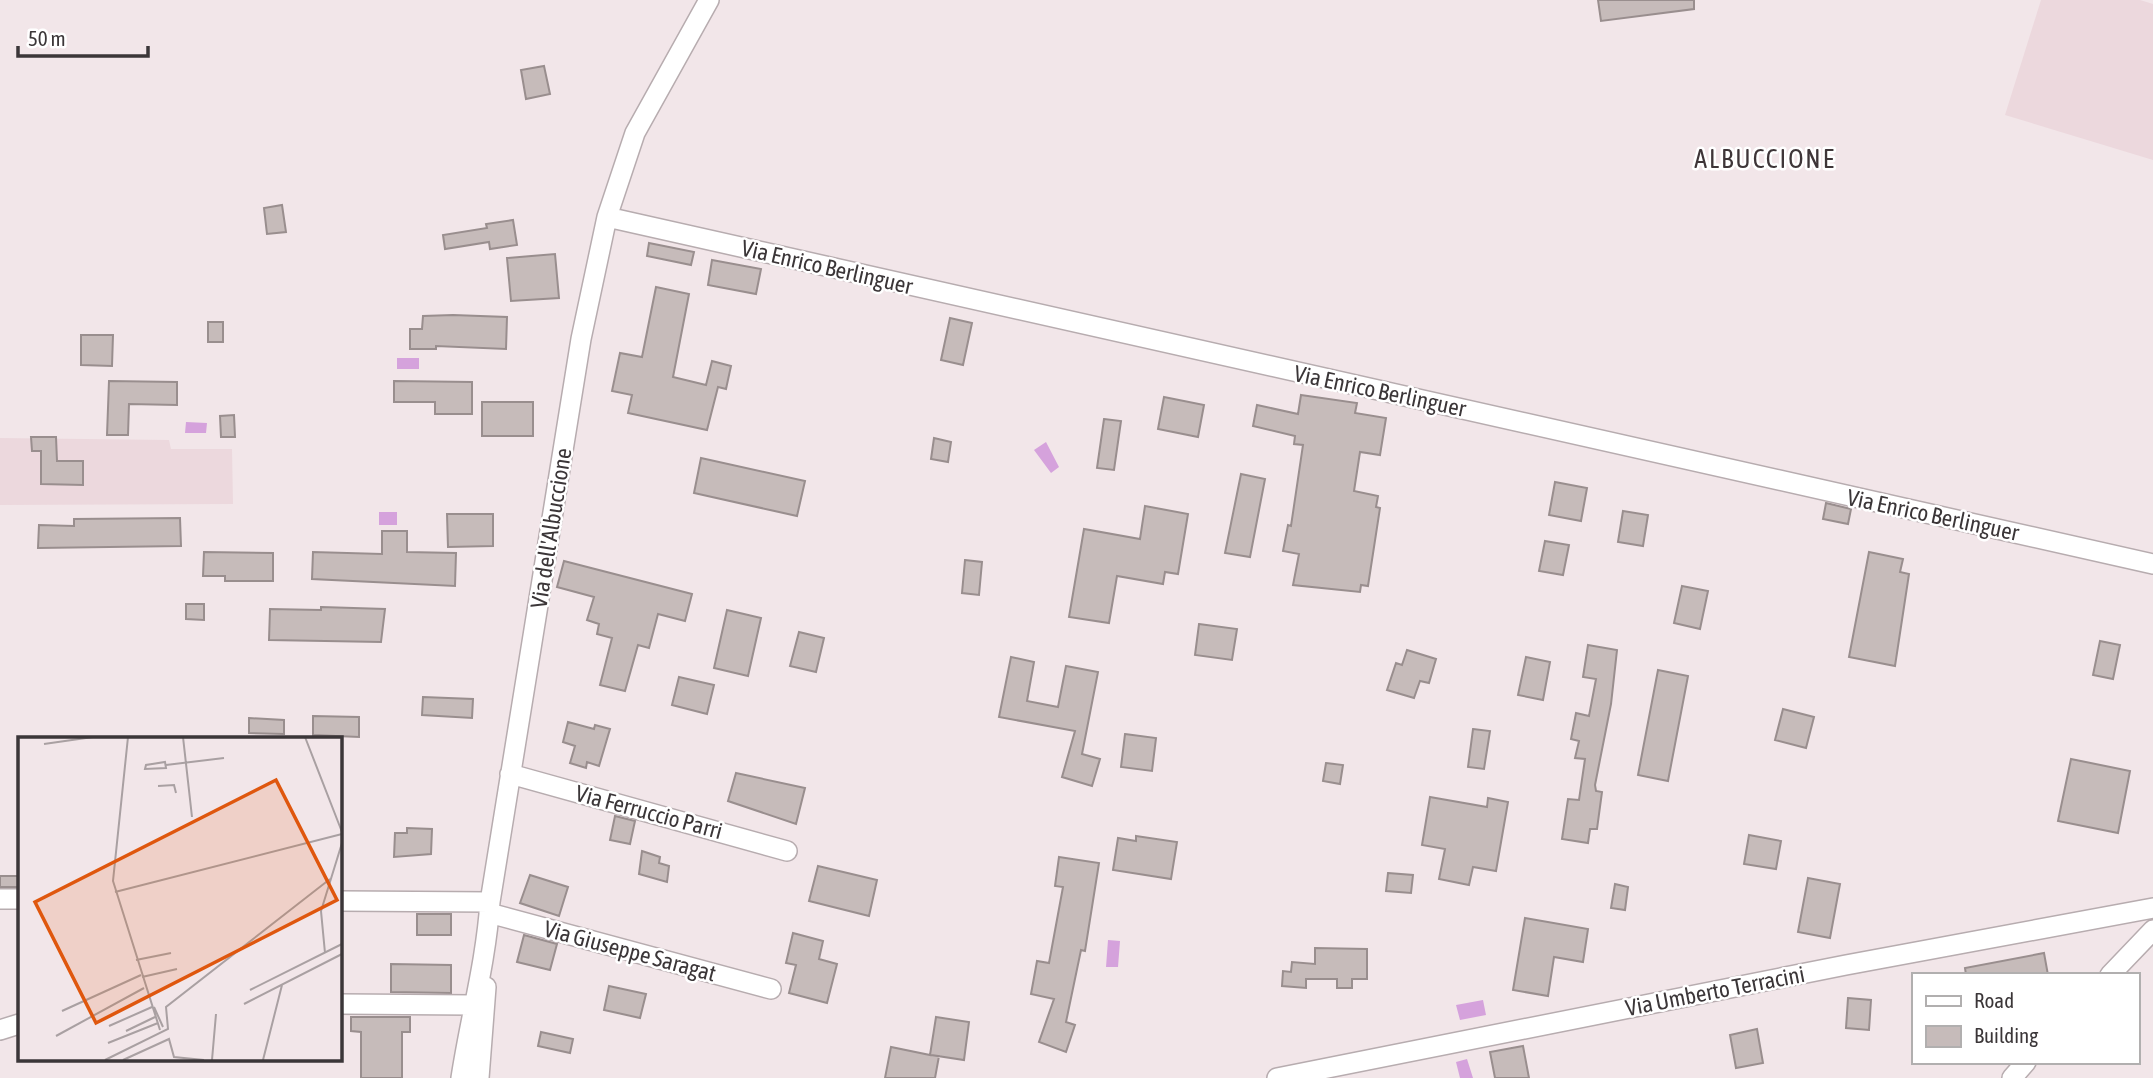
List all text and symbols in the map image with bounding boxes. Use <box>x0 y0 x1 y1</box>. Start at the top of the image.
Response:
scale bar <box>18 14 147 58</box>
text: 50 m <box>28 26 66 50</box>
district label: ALBUCCIONE <box>1694 144 1836 174</box>
street label: Via Enrico Berlinguer <box>739 235 916 300</box>
street label: Via Enrico Berlinguer <box>1292 360 1469 422</box>
street label: Via dell'Albuccione <box>526 446 576 610</box>
street label: Via Enrico Berlinguer <box>1845 484 2022 546</box>
inset map <box>18 737 341 1060</box>
street label: Via Ferruccio Parri <box>573 780 725 844</box>
street label: Via Giuseppe Saragat <box>541 916 719 986</box>
street label: Via Umberto Terracini <box>1623 961 1807 1021</box>
legend <box>1912 973 2139 1064</box>
text: Road <box>1974 988 2014 1012</box>
text: Building <box>1974 1023 2038 1047</box>

